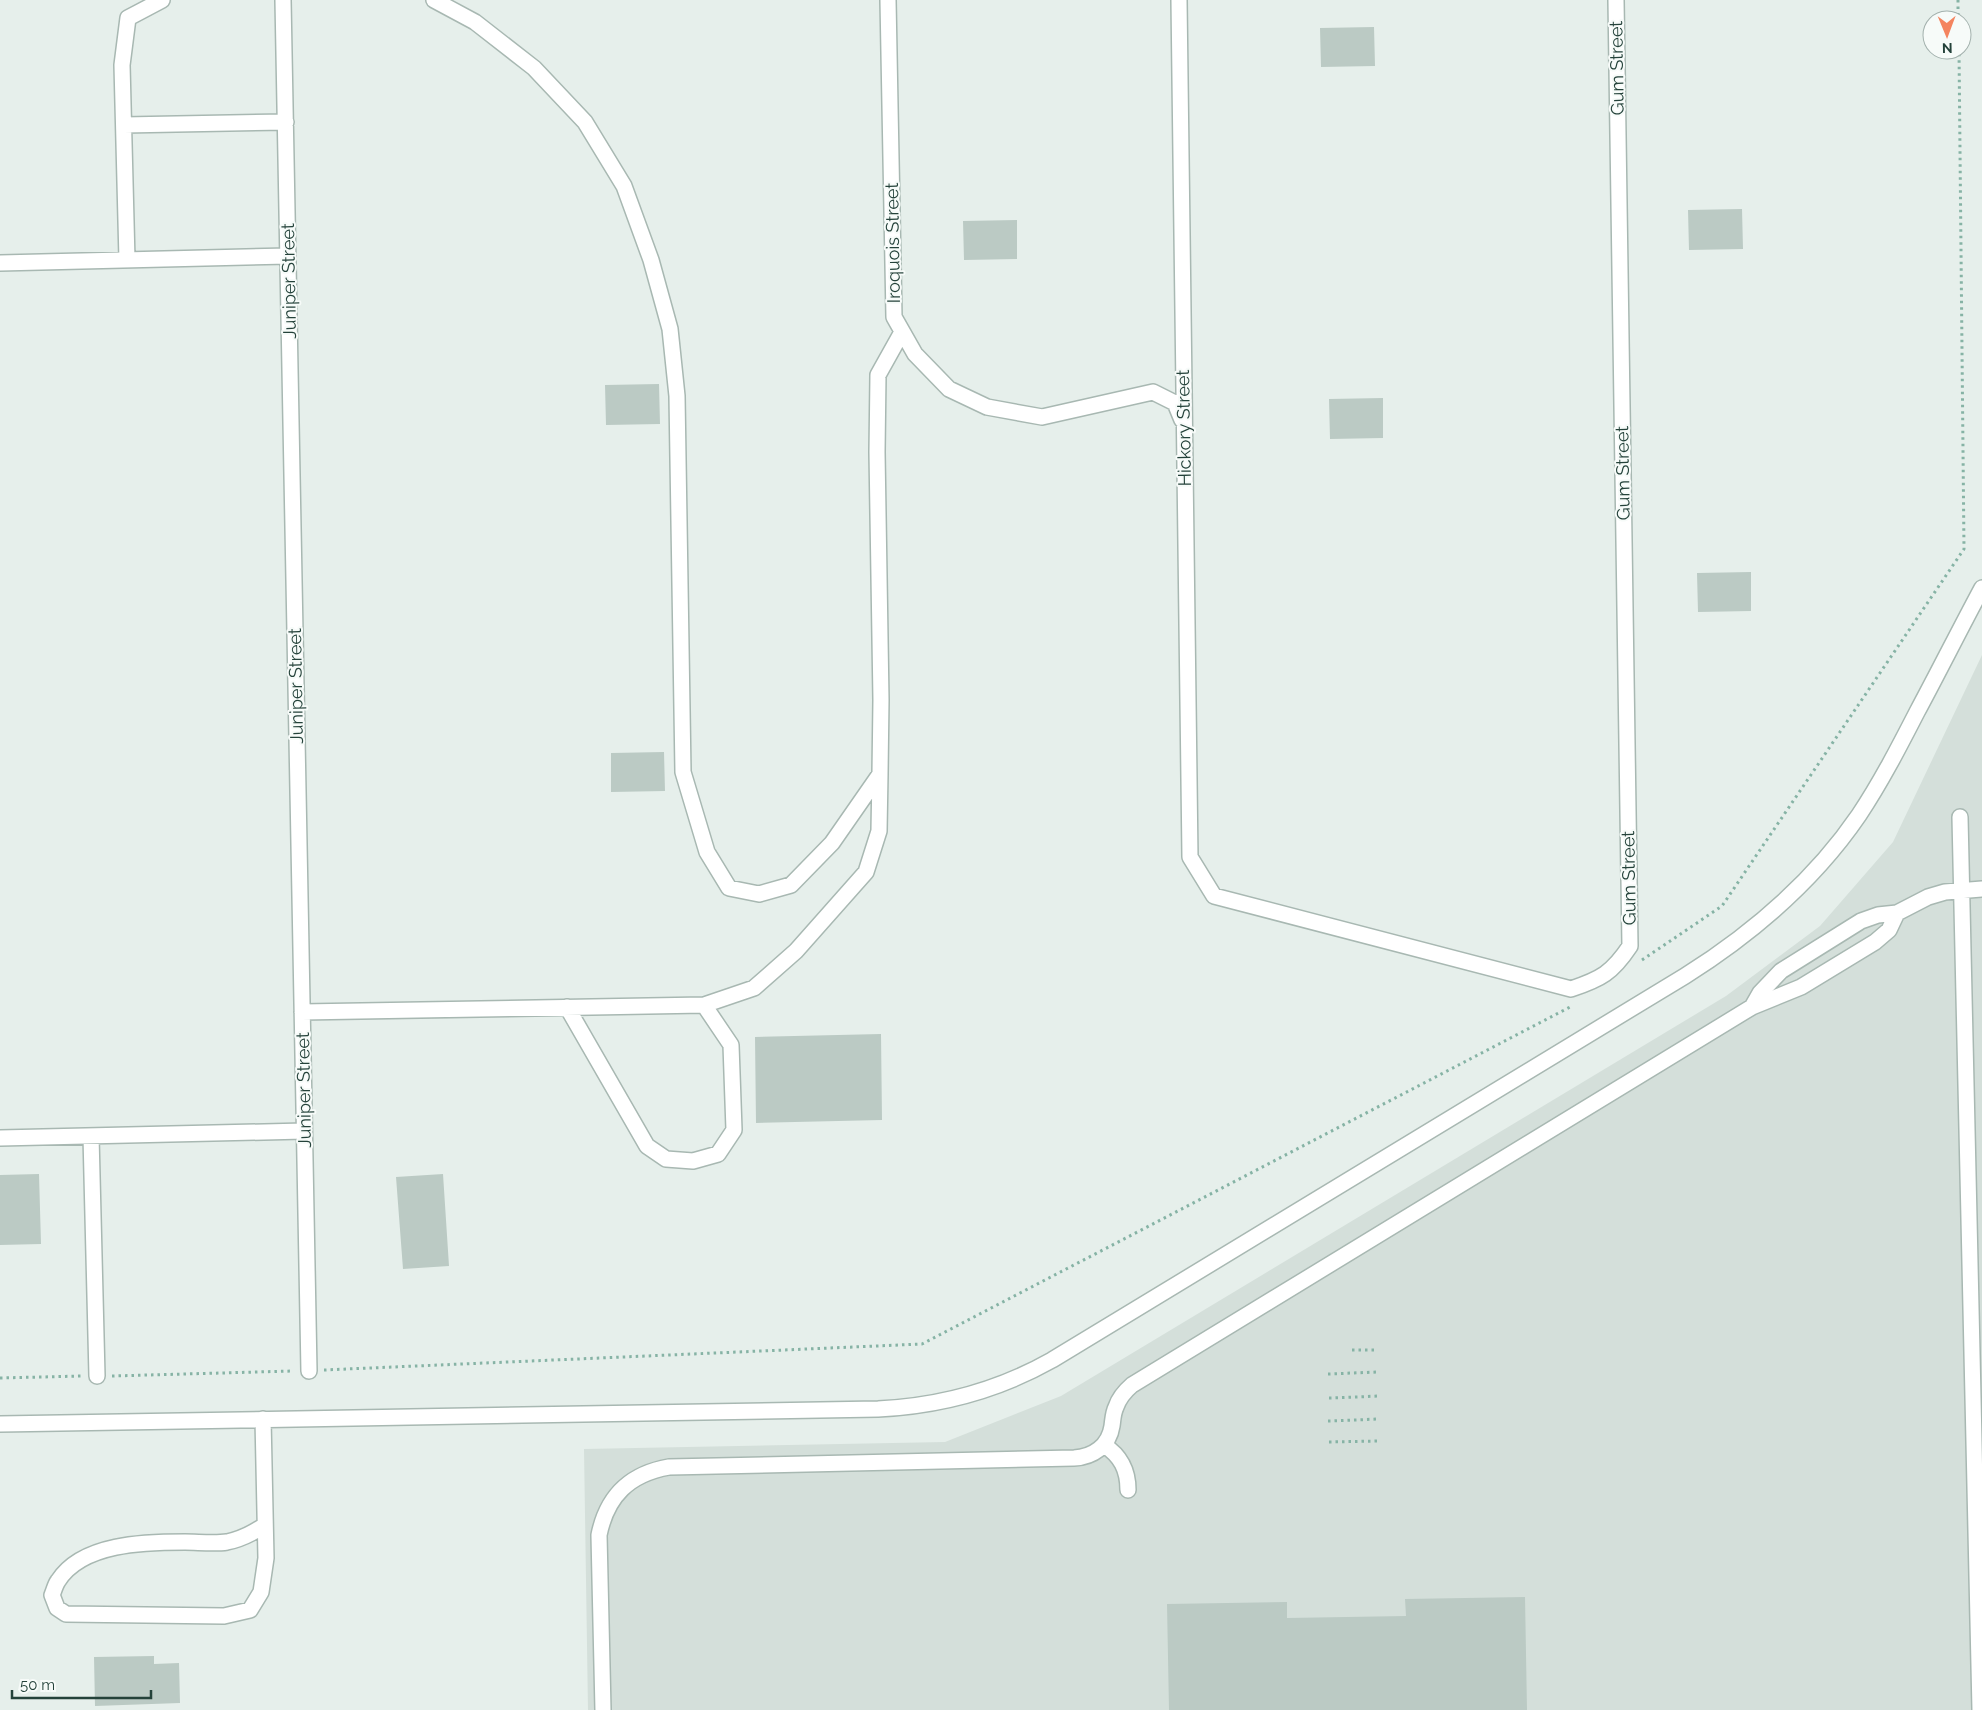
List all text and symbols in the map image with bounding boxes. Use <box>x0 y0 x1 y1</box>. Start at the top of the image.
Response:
north arrow <box>1922 10 1972 60</box>
street label: Gum Street <box>1605 21 1628 115</box>
text: N <box>1942 40 1953 56</box>
street label: Iroquois Street <box>881 182 904 304</box>
street label: Juniper Street <box>277 223 300 339</box>
street label: Hickory Street <box>1172 369 1195 487</box>
street label: Gum Street <box>1611 426 1634 520</box>
street label: Juniper Street <box>284 628 307 744</box>
street label: Gum Street <box>1617 831 1640 925</box>
street label: Juniper Street <box>292 1032 315 1148</box>
scale bar <box>12 1668 151 1700</box>
text: 50 m <box>20 1676 55 1694</box>

